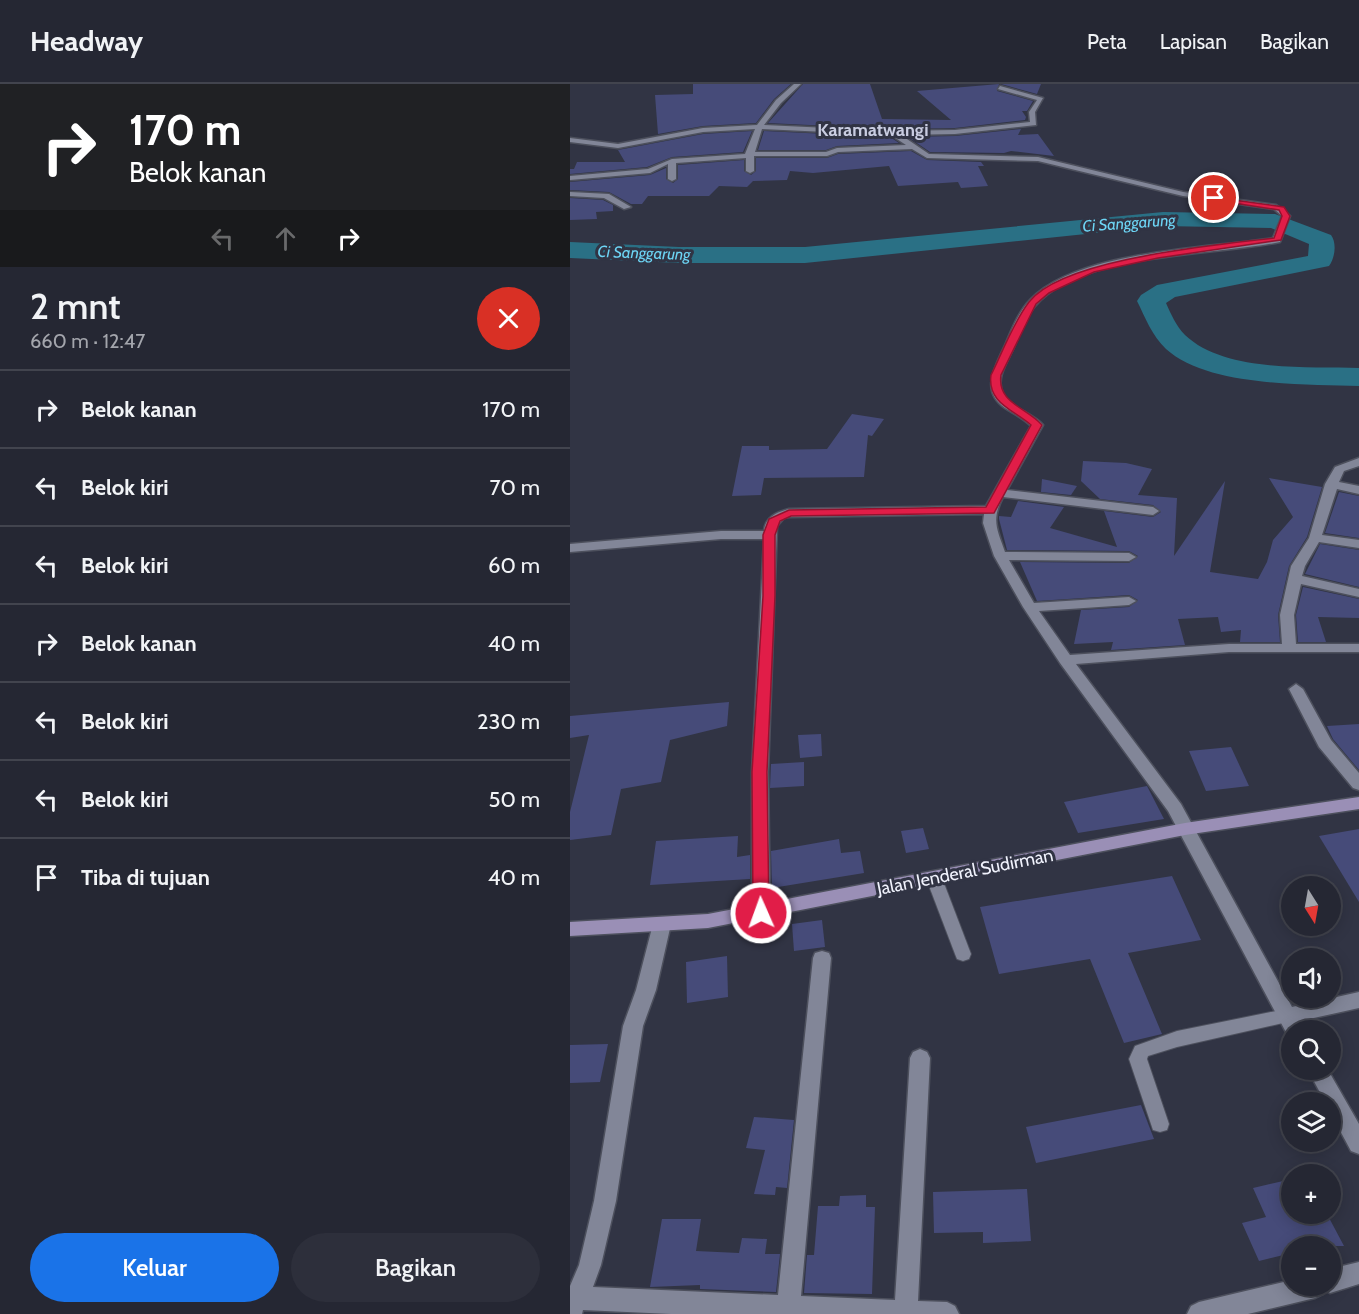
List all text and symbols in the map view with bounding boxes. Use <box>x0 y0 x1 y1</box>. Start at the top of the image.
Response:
text: Headway <box>30 24 143 58</box>
text: Peta <box>1087 29 1127 54</box>
text: Lapisan <box>1160 29 1227 54</box>
text: Bagikan <box>1260 29 1329 54</box>
text: 170 m <box>129 104 241 156</box>
icon: right <box>30 108 108 186</box>
district label: Karamatwangi <box>817 119 929 141</box>
text: Belok kanan <box>129 156 266 189</box>
pin <box>1188 172 1239 223</box>
icon: arrive <box>1197 181 1230 214</box>
water label: Ci Sanggarung <box>1082 210 1177 236</box>
icon: left <box>206 222 239 255</box>
icon: ahead <box>269 222 302 255</box>
icon: right <box>332 222 365 255</box>
water label: Ci Sanggarung <box>597 242 692 264</box>
text: 2 mnt <box>30 284 120 328</box>
button: close <box>477 287 540 350</box>
text: 660 m · 12:47 <box>30 329 145 353</box>
icon: right <box>30 393 63 426</box>
text: Belok kanan <box>81 396 197 423</box>
text: 170 m <box>482 396 540 423</box>
icon: left <box>30 471 63 504</box>
text: Belok kiri <box>81 474 168 501</box>
text: 70 m <box>490 474 540 501</box>
icon: left <box>30 549 63 582</box>
text: Belok kiri <box>81 552 168 579</box>
text: 60 m <box>488 552 540 579</box>
icon: right <box>30 627 63 660</box>
text: Belok kanan <box>81 630 197 657</box>
text: 40 m <box>488 630 540 657</box>
icon: left <box>30 705 63 738</box>
text: Belok kiri <box>81 708 168 735</box>
text: 230 m <box>477 708 540 735</box>
icon: left <box>30 783 63 816</box>
text: Belok kiri <box>81 786 168 813</box>
text: 50 m <box>488 786 540 813</box>
street label: Jalan Jenderal Sudirman <box>874 844 1055 900</box>
icon: arrive <box>30 861 63 894</box>
text: Tiba di tujuan <box>81 864 210 891</box>
text: 40 m <box>488 864 540 891</box>
north arrow <box>1281 876 1341 936</box>
map controls <box>1281 876 1341 1296</box>
position arrow <box>729 881 793 945</box>
button: sound <box>1281 948 1341 1008</box>
button: search <box>1281 1020 1341 1080</box>
button: layers <box>1281 1092 1341 1152</box>
button: + <box>1281 1164 1341 1224</box>
button: Keluar <box>30 1233 279 1302</box>
button: Bagikan <box>291 1233 540 1302</box>
button: − <box>1281 1236 1341 1296</box>

